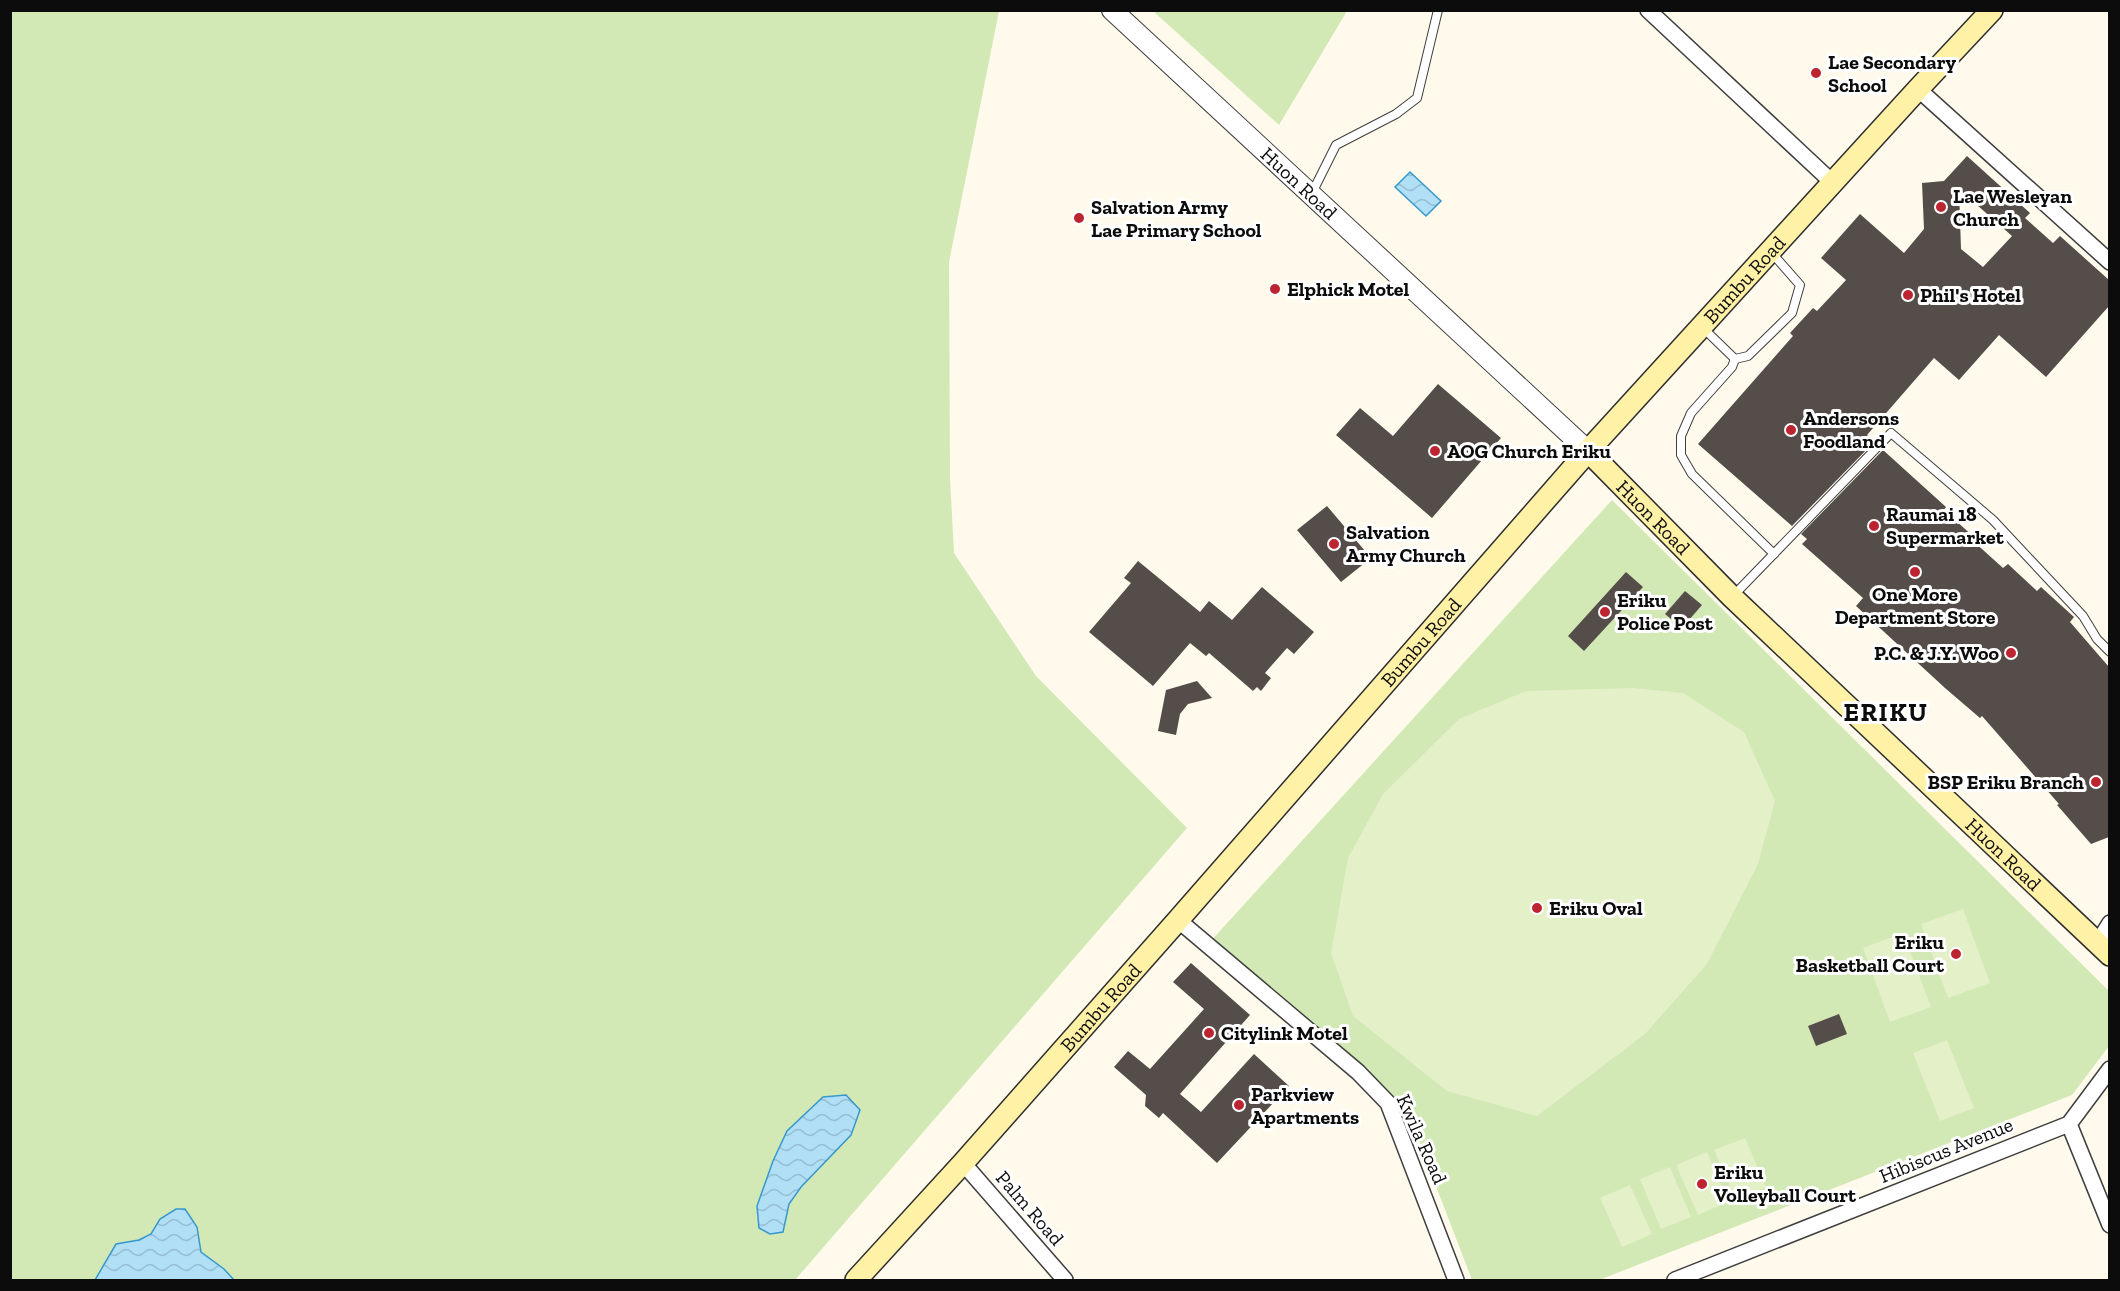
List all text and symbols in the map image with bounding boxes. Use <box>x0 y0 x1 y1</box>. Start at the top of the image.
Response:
place label: Lae Secondary School <box>1828 50 1957 97</box>
marker: Lae Secondary School <box>1809 66 1823 80</box>
street label: Huon Road <box>1256 142 1342 224</box>
place label: Lae Wesleyan Church <box>1953 184 2072 231</box>
place label: Salvation Army Lae Primary School <box>1091 195 1262 242</box>
marker: Lae Wesleyan Church <box>1934 200 1948 214</box>
marker: Salvation Army Lae Primary School <box>1072 211 1086 225</box>
street label: Bumbu Road <box>1698 231 1790 328</box>
place label: Elphick Motel <box>1287 277 1409 301</box>
marker: Elphick Motel <box>1268 282 1282 296</box>
place label: Phil's Hotel <box>1920 283 2021 307</box>
marker: Phil's Hotel <box>1901 288 1915 302</box>
place label: Andersons Foodland <box>1803 406 1899 453</box>
marker: Andersons Foodland <box>1784 423 1798 437</box>
place label: AOG Church Eriku <box>1447 439 1611 463</box>
marker: AOG Church Eriku <box>1428 444 1442 458</box>
street label: Huon Road <box>1611 475 1695 560</box>
place label: Raumai 18 Supermarket <box>1886 502 2005 549</box>
marker: Raumai 18 Supermarket <box>1867 519 1881 533</box>
place label: Salvation Army Church <box>1346 520 1466 567</box>
marker: Salvation Army Church <box>1327 537 1341 551</box>
marker: One More Department Store <box>1908 565 1922 579</box>
place label: One More Department Store <box>1835 582 1996 629</box>
place label: Eriku Police Post <box>1617 588 1714 635</box>
street label: Bumbu Road <box>1376 593 1466 692</box>
marker: Eriku Police Post <box>1598 605 1612 619</box>
place label: P.C. & J.Y. Woo <box>1874 641 2000 665</box>
marker: P.C. & J.Y. Woo <box>2004 646 2018 660</box>
district label: ERIKU <box>1844 696 1928 728</box>
place label: BSP Eriku Branch <box>1927 770 2084 794</box>
marker: BSP Eriku Branch <box>2089 775 2103 789</box>
street label: Huon Road <box>1961 813 2046 896</box>
place label: Eriku Oval <box>1549 896 1643 920</box>
marker: Eriku Oval <box>1530 901 1544 915</box>
place label: Eriku Basketball Court <box>1796 930 1945 977</box>
marker: Eriku Basketball Court <box>1949 947 1963 961</box>
street label: Bumbu Road <box>1055 958 1146 1057</box>
place label: Citylink Motel <box>1221 1021 1348 1045</box>
marker: Citylink Motel <box>1202 1026 1216 1040</box>
place label: Parkview Apartments <box>1251 1082 1359 1129</box>
street label: Kwila Road <box>1392 1090 1452 1188</box>
marker: Parkview Apartments <box>1232 1098 1246 1112</box>
street label: Hibiscus Avenue <box>1876 1112 2016 1188</box>
place label: Eriku Volleyball Court <box>1714 1160 1857 1207</box>
street label: Palm Road <box>991 1166 1069 1250</box>
marker: Eriku Volleyball Court <box>1695 1177 1709 1191</box>

